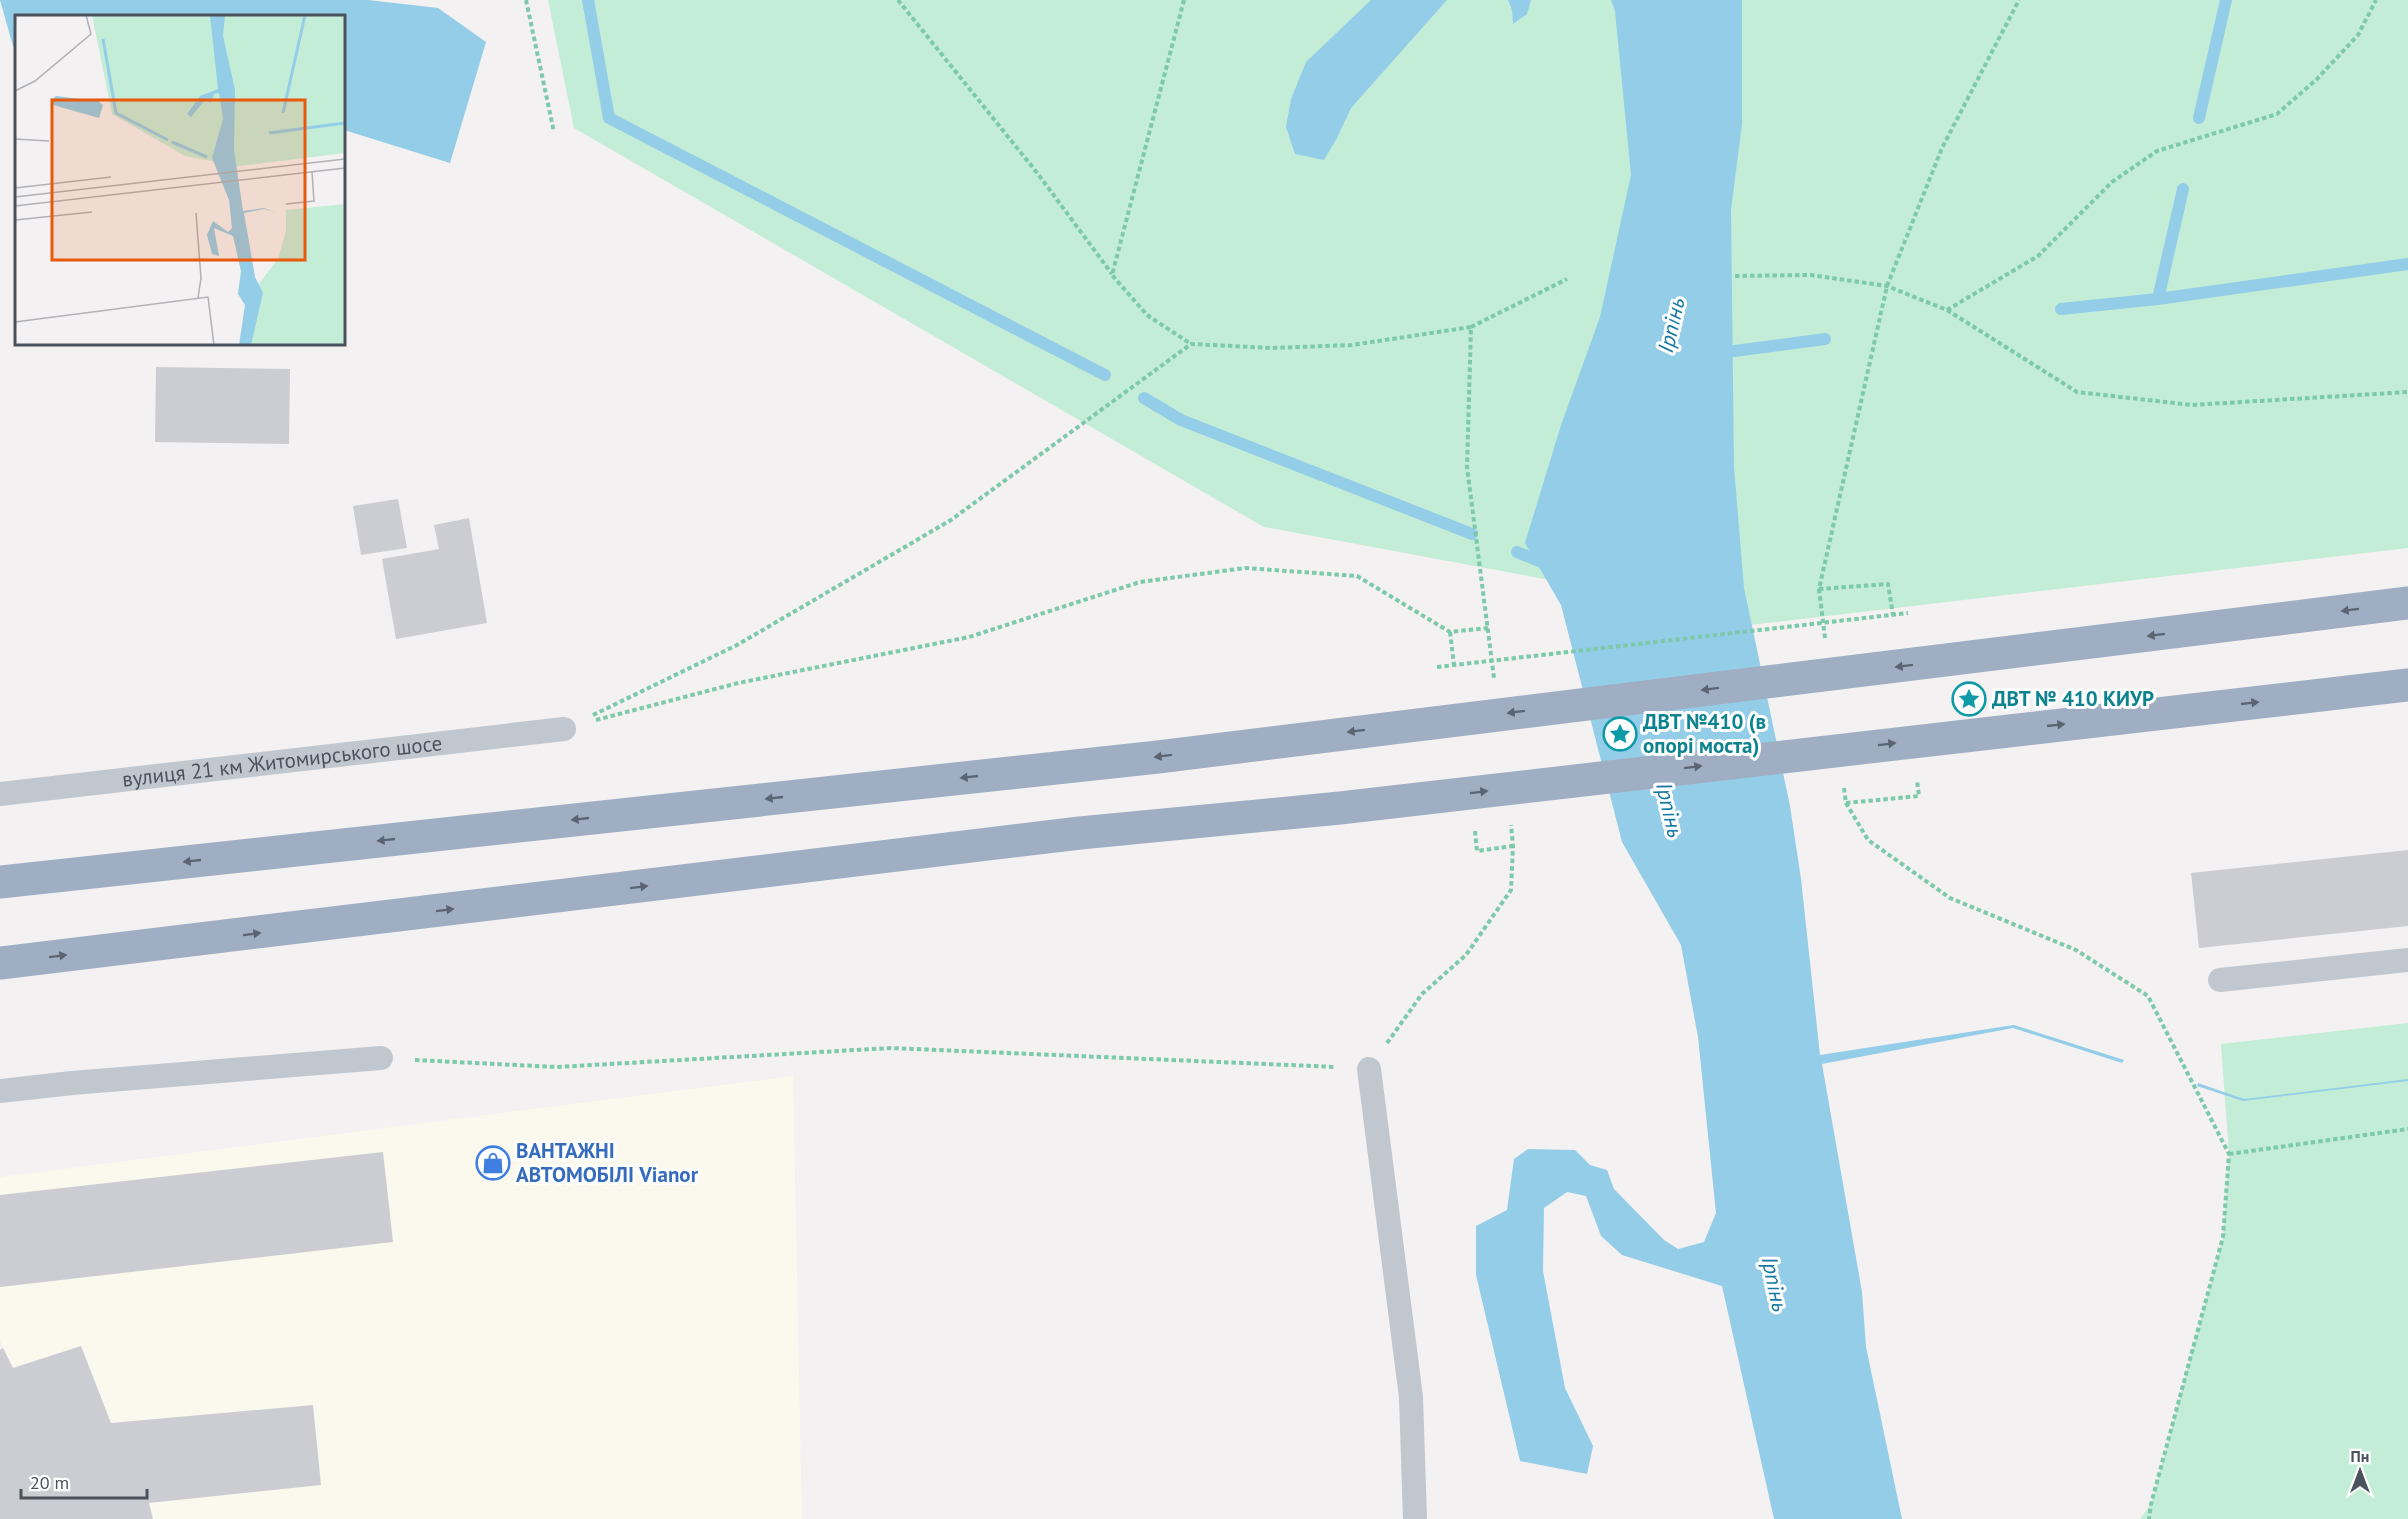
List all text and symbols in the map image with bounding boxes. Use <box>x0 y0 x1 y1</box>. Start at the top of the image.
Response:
inset map <box>15 15 345 345</box>
water label: Ірпінь <box>1651 295 1691 355</box>
one-way arrow <box>2340 606 2359 615</box>
one-way arrow <box>2147 630 2166 639</box>
one-way arrow <box>1894 661 1913 671</box>
place icon: ДВТ № 410 КИУР <box>1951 681 1987 717</box>
one-way arrow <box>1701 684 1720 694</box>
place label: ДВТ № 410 КИУР <box>1992 685 2154 712</box>
one-way arrow <box>2240 698 2259 708</box>
one-way arrow <box>1507 707 1526 716</box>
place label: ДВТ №410 (в опорі моста) <box>1643 708 1766 759</box>
place icon: ДВТ №410 (в опорі моста) <box>1602 716 1638 752</box>
one-way arrow <box>2047 720 2066 730</box>
one-way arrow <box>1347 727 1366 736</box>
street label: вулиця 21 км Житомирського шосе <box>121 729 444 793</box>
one-way arrow <box>1878 740 1897 749</box>
one-way arrow <box>1153 751 1172 761</box>
one-way arrow <box>1684 762 1703 772</box>
one-way arrow <box>959 772 978 782</box>
water label: Ірпінь <box>1650 780 1690 840</box>
one-way arrow <box>1469 787 1488 796</box>
one-way arrow <box>764 793 783 803</box>
one-way arrow <box>571 814 590 824</box>
one-way arrow <box>377 835 396 845</box>
one-way arrow <box>183 856 202 866</box>
one-way arrow <box>630 882 649 891</box>
one-way arrow <box>436 906 455 915</box>
one-way arrow <box>242 929 261 939</box>
one-way arrow <box>49 952 68 961</box>
place label: ВАНТАЖНІ АВТОМОБІЛІ Vianor <box>516 1137 699 1188</box>
shop icon: ВАНТАЖНІ АВТОМОБІЛІ Vianor <box>475 1145 511 1181</box>
water label: Ірпінь <box>1756 1254 1795 1314</box>
north arrow <box>2330 1441 2390 1501</box>
text: Пн <box>2351 1446 2369 1466</box>
scale bar <box>21 1462 147 1500</box>
text: 20 m <box>30 1471 69 1494</box>

